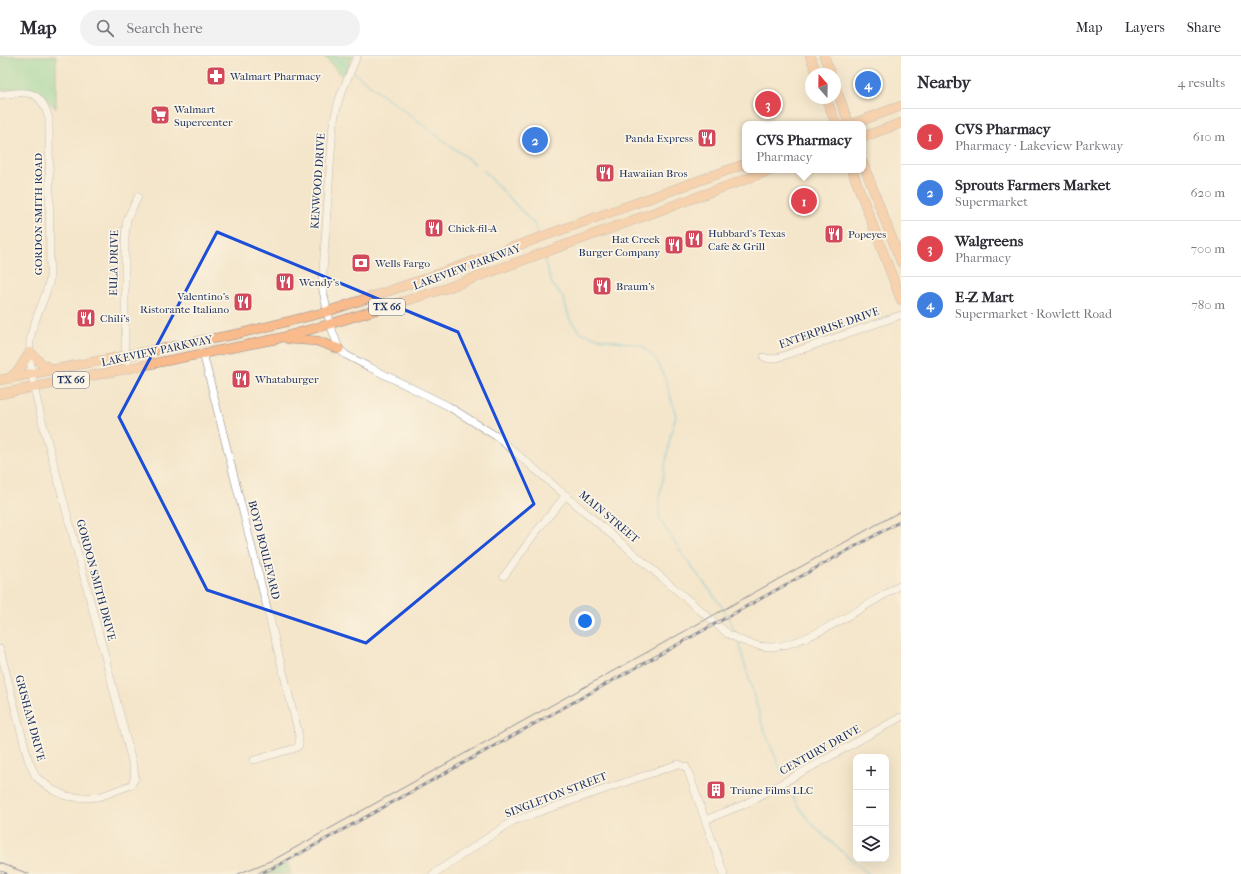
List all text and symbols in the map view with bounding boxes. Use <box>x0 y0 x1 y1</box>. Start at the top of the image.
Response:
search box <box>80 10 360 46</box>
text: Map <box>20 17 56 39</box>
icon: search <box>94 17 116 39</box>
text: Search here <box>126 19 203 37</box>
text: Map <box>1076 19 1103 36</box>
text: Layers <box>1125 19 1165 36</box>
text: Share <box>1187 19 1221 36</box>
pharmacy icon: Walmart Pharmacy <box>205 65 227 87</box>
north arrow <box>805 68 841 104</box>
pin: 4 <box>855 69 881 99</box>
place label: Walmart Pharmacy <box>229 70 322 83</box>
text: Nearby <box>917 72 971 92</box>
text: 4 results <box>1178 75 1225 90</box>
pin: 3 <box>755 89 781 119</box>
place label: Walmart Supercenter <box>173 103 233 129</box>
supermarket icon: Walmart Supercenter <box>149 104 171 126</box>
text: CVS Pharmacy <box>955 120 1051 138</box>
popup <box>742 121 866 173</box>
pin: 2 <box>522 125 548 155</box>
restaurant icon: Panda Express <box>696 127 718 149</box>
text: 1 <box>928 129 932 144</box>
text: 610 m <box>1193 129 1225 144</box>
text: CVS Pharmacy <box>756 131 852 149</box>
street label: KENWOOD DRIVE <box>308 132 328 229</box>
place label: Panda Express <box>625 132 693 145</box>
text: Pharmacy · Lakeview Parkway <box>955 138 1123 153</box>
text: Pharmacy <box>756 149 812 164</box>
street label: GORDON SMITH ROAD <box>32 153 45 275</box>
restaurant icon: Hawaiian Bros <box>594 162 616 184</box>
place label: Hawaiian Bros <box>619 167 687 180</box>
text: Sprouts Farmers Market <box>955 176 1111 194</box>
text: 2 <box>927 185 933 200</box>
text: 620 m <box>1191 185 1225 200</box>
pin: 1 <box>791 186 817 216</box>
text: Supermarket <box>955 194 1028 209</box>
restaurant icon: Chick-fil-A <box>423 217 445 239</box>
place label: Chick-fil-A <box>448 222 498 235</box>
restaurant icon: Popeyes <box>823 223 845 245</box>
place label: Hubbard's Texas Cafe & Grill <box>708 227 785 253</box>
restaurant icon: Hubbard's Texas Cafe & Grill <box>683 228 705 250</box>
place label: Popeyes <box>848 228 886 241</box>
street label: EULA DRIVE <box>107 230 121 296</box>
text: Walgreens <box>955 232 1023 250</box>
place label: Hat Creek Burger Company <box>579 233 661 259</box>
restaurant icon: Hat Creek Burger Company <box>663 234 685 256</box>
street label: LAKEVIEW PARKWAY <box>411 241 523 293</box>
text: 3 <box>927 241 933 256</box>
text: 700 m <box>1191 241 1225 256</box>
text: Pharmacy <box>955 250 1011 265</box>
bank icon: Wells Fargo <box>350 252 372 274</box>
place label: Wells Fargo <box>374 257 430 270</box>
restaurant icon: Wendy's <box>274 271 296 293</box>
restaurant icon: Braum's <box>591 275 613 297</box>
place label: Wendy's <box>298 276 339 289</box>
place label: Braum's <box>616 280 655 293</box>
text: E-Z Mart <box>955 288 1014 306</box>
place label: Valentino's Ristorante Italiano <box>140 290 229 316</box>
restaurant icon: Valentino's Ristorante Italiano <box>232 291 254 313</box>
text: 4 <box>926 297 934 312</box>
text: 780 m <box>1191 297 1225 312</box>
road number: TX 66 <box>369 299 405 315</box>
street label: ENTERPRISE DRIVE <box>777 305 881 351</box>
text: Supermarket · Rowlett Road <box>955 306 1112 321</box>
restaurant icon: Chili's <box>75 307 97 329</box>
place label: Chili's <box>100 312 129 325</box>
street label: LAKEVIEW PARKWAY <box>100 333 214 369</box>
restaurant icon: Whataburger <box>230 368 252 390</box>
road number: TX 66 <box>53 372 89 388</box>
place label: Whataburger <box>254 373 319 386</box>
street label: MAIN STREET <box>576 488 642 546</box>
street label: BOYD BOULEVARD <box>245 499 283 601</box>
street label: GORDON SMITH DRIVE <box>74 518 119 642</box>
your location <box>575 611 595 631</box>
street label: GRISHAM DRIVE <box>12 674 48 763</box>
street label: CENTURY DRIVE <box>777 722 863 778</box>
map controls <box>853 754 889 862</box>
button: + <box>853 754 889 790</box>
street label: SINGLETON STREET <box>503 769 609 820</box>
building icon: Triune Films LLC <box>705 779 727 801</box>
place label: Triune Films LLC <box>730 784 813 797</box>
button: − <box>853 790 889 826</box>
button: layers <box>853 826 889 862</box>

